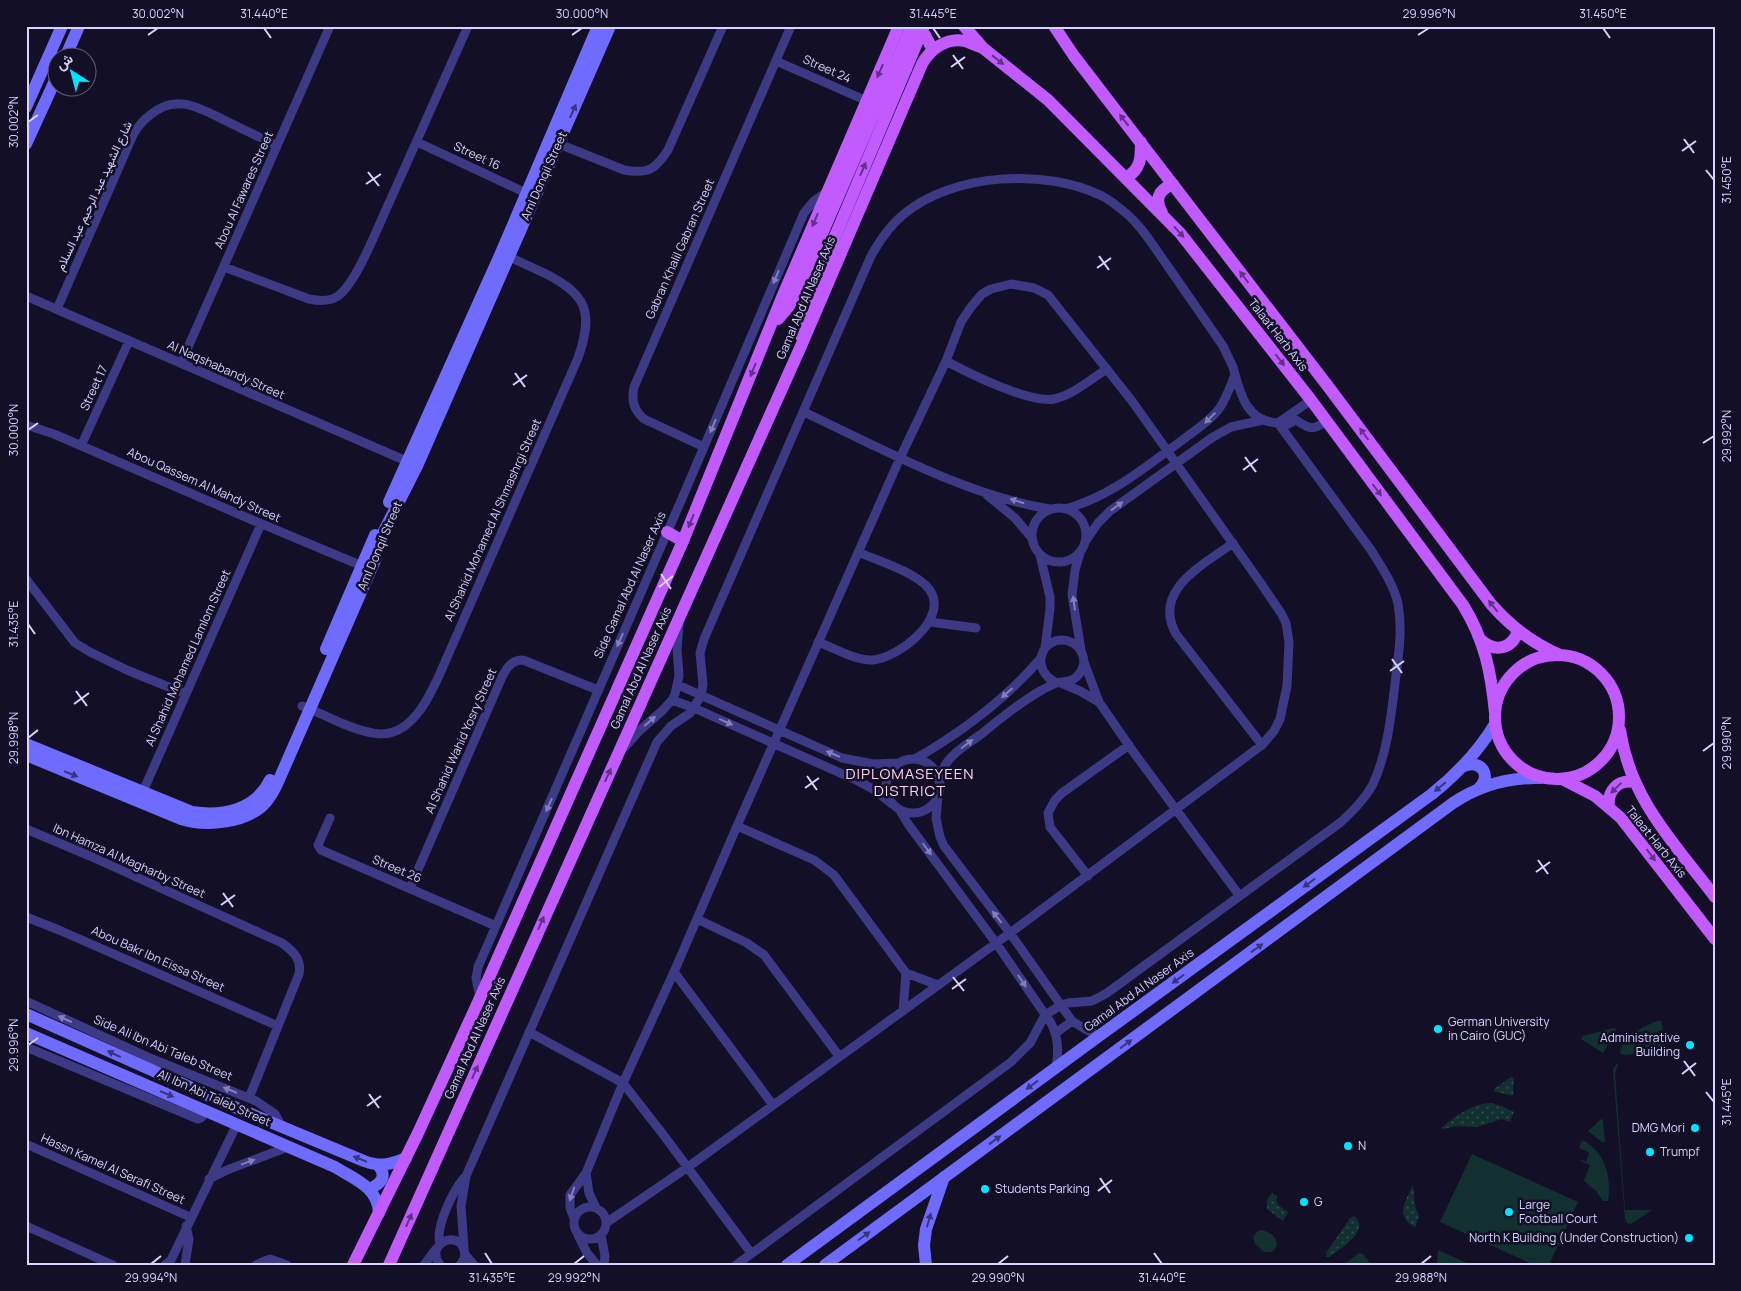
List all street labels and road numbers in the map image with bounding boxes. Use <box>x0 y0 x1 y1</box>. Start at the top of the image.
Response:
street label: Street 24 <box>800 50 854 87</box>
street label: شارع الشهيد عبد الرحيم عبد السلام <box>51 118 137 274</box>
street label: Abou Al Fawares Street <box>210 128 277 251</box>
street label: Aml Donqil Street <box>516 128 571 223</box>
street label: Street 16 <box>451 137 503 174</box>
street label: Gabran Khalil Gabran Street <box>641 176 718 322</box>
street label: Gamal Abd Al Naser Axis <box>772 234 839 362</box>
street label: Talaat Harb Axis <box>1245 295 1312 375</box>
street label: Al Naqshabandy Street <box>165 336 288 403</box>
street label: Street 17 <box>76 362 111 413</box>
street label: Al Shahid Mohamed Al Shmashrgi Street <box>440 416 545 624</box>
street label: Abou Qassem Al Mahdy Street <box>125 443 284 526</box>
street label: Aml Donqil Street <box>353 498 406 593</box>
street label: Side Gamal Abd Al Naser Axis <box>589 509 670 661</box>
street label: Al Shahid Mohamed Lamlom Street <box>141 567 234 749</box>
street label: Gamal Abd Al Naser Axis <box>606 604 675 732</box>
street label: Al Shahid Wahid Yosry Street <box>421 665 500 816</box>
street label: Talaat Harb Axis <box>1622 802 1691 881</box>
street label: Ibn Hamza Al Magharby Street <box>50 819 208 902</box>
street label: Street 26 <box>370 851 424 887</box>
street label: Abou Bakr Ibn Eissa Street <box>89 921 228 996</box>
street label: Gamal Abd Al Naser Axis <box>1080 944 1197 1035</box>
street label: Gamal Abd Al Naser Axis <box>440 974 509 1102</box>
street label: Side Ali Ibn Abi Taleb Street <box>91 1011 235 1085</box>
street label: Ali Ibn Abi Taleb Street <box>155 1065 274 1130</box>
street label: Hassn Kamel Al Serafi Street <box>38 1129 188 1208</box>

